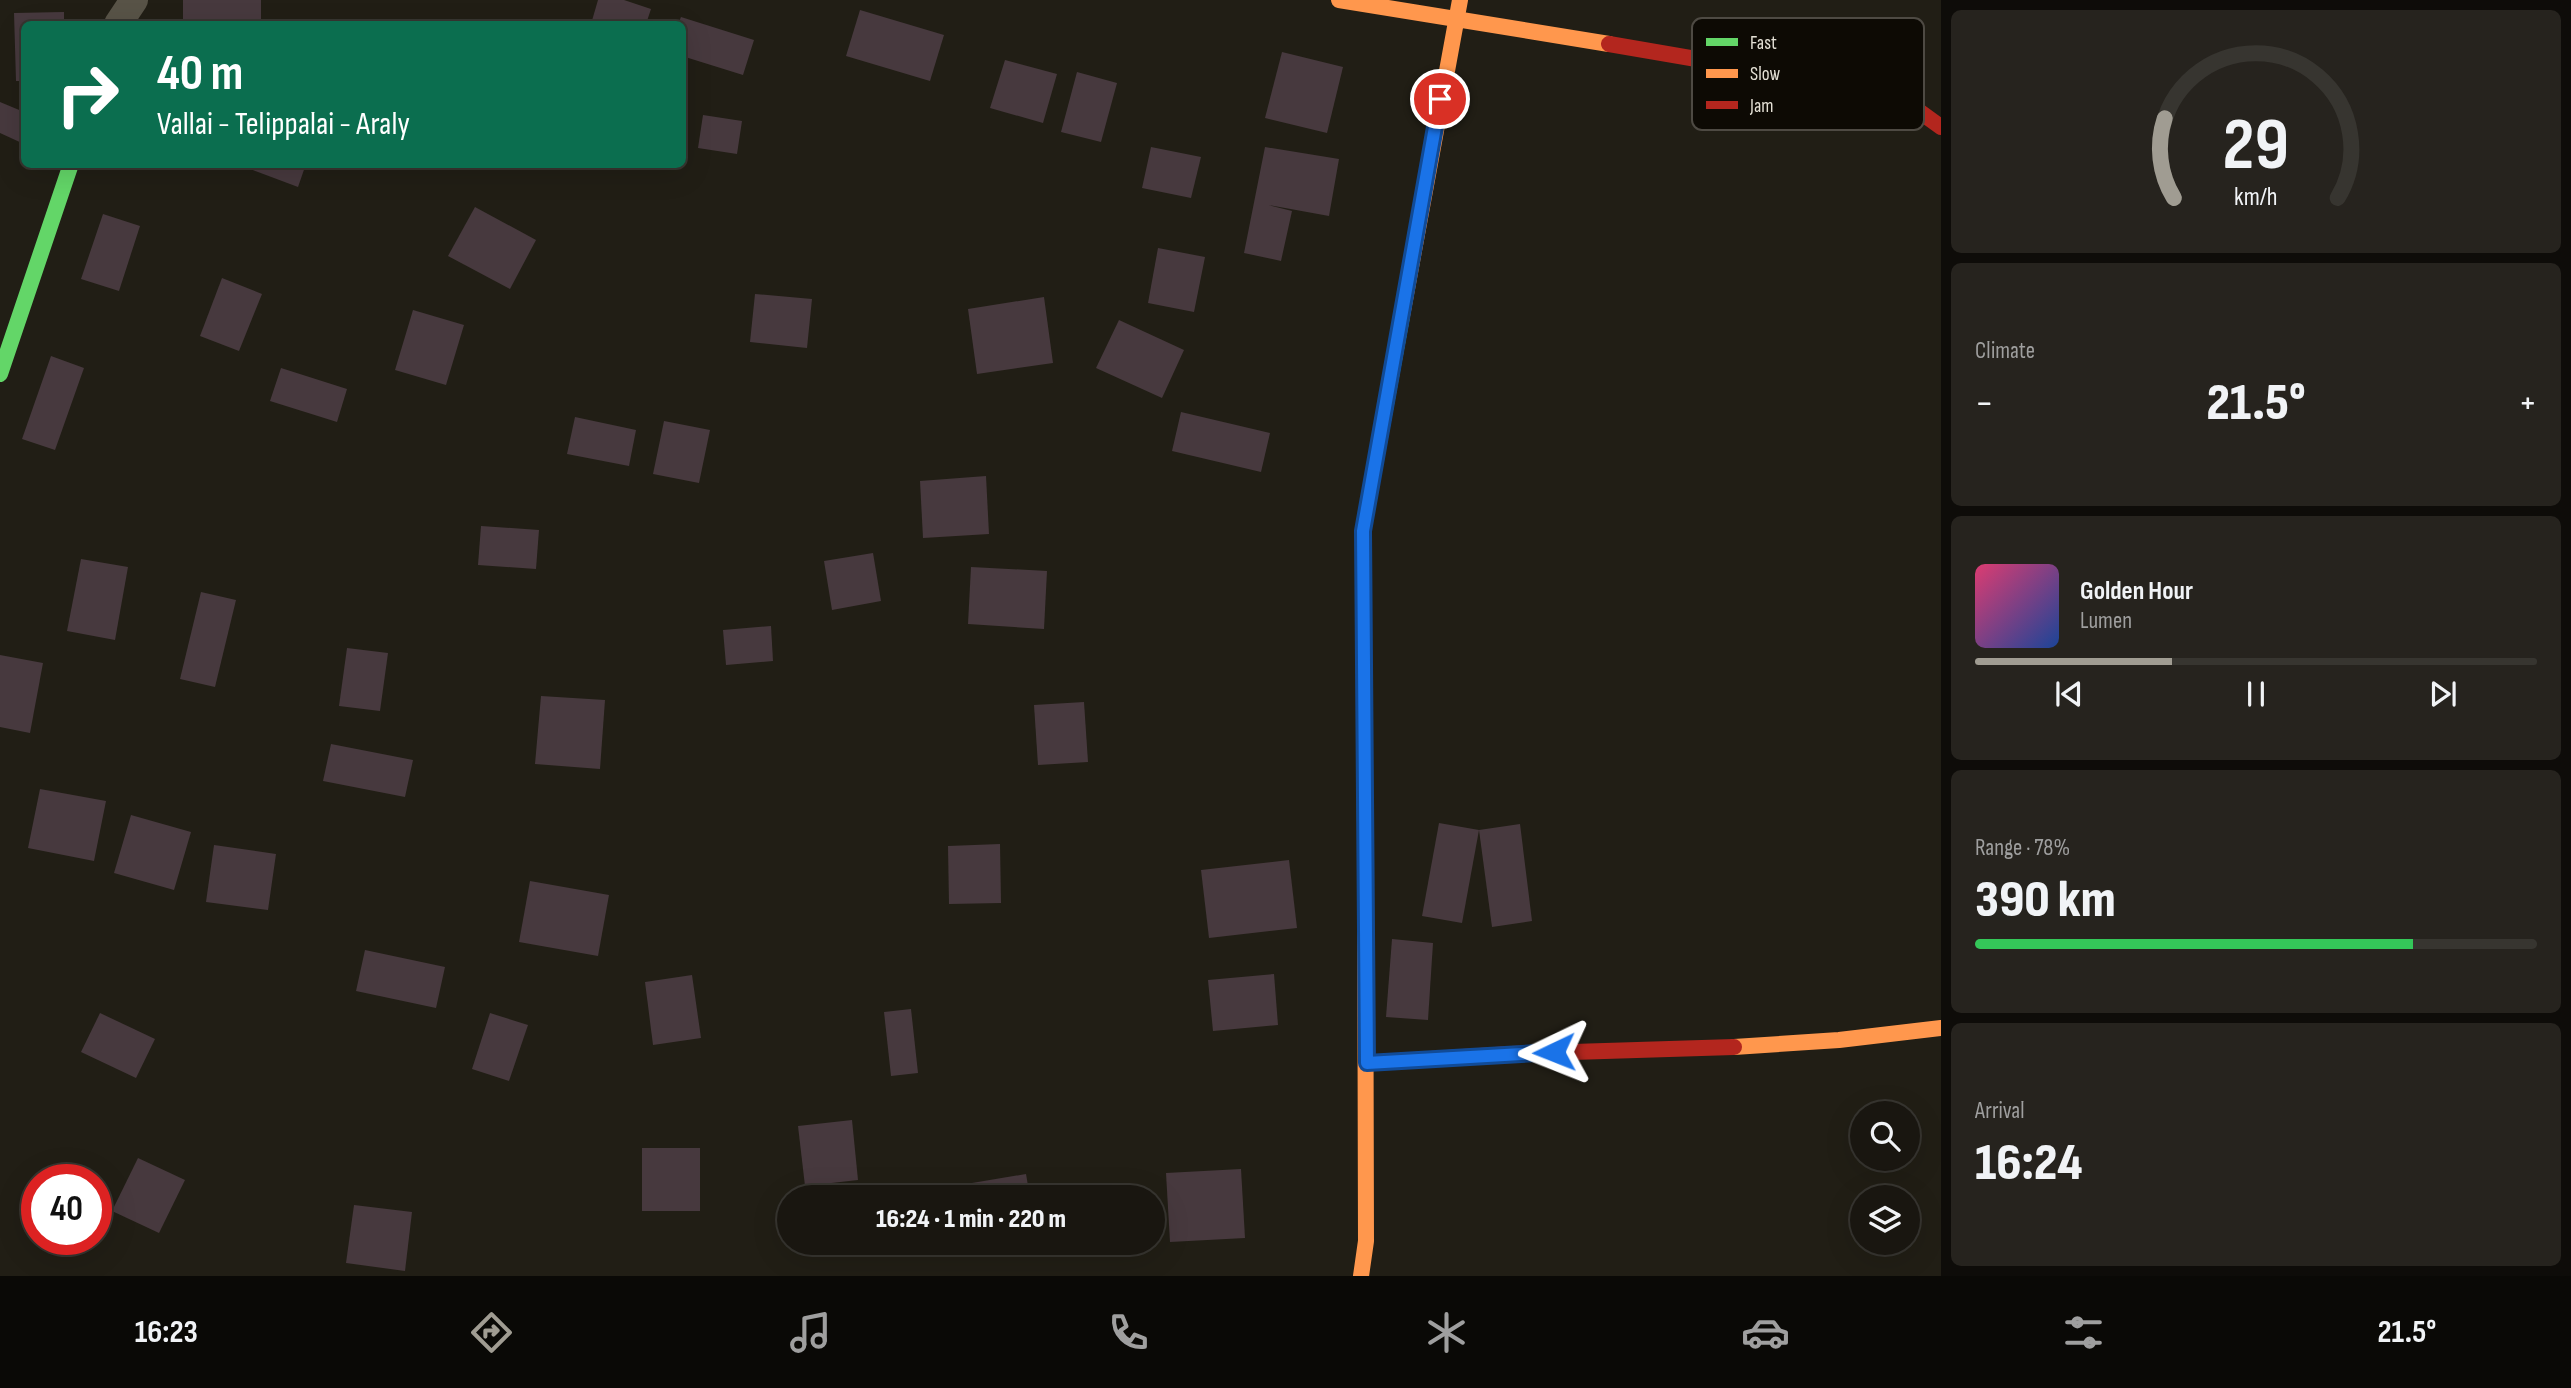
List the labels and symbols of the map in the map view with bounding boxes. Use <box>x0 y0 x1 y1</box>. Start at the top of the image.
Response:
legend <box>1692 18 1924 130</box>
text: Fast <box>1750 32 1777 55</box>
text: Slow <box>1750 63 1780 86</box>
pin <box>1410 69 1470 129</box>
text: Jam <box>1749 95 1773 118</box>
position arrow <box>1517 1015 1591 1089</box>
speed limit sign: 40 <box>21 1164 112 1255</box>

